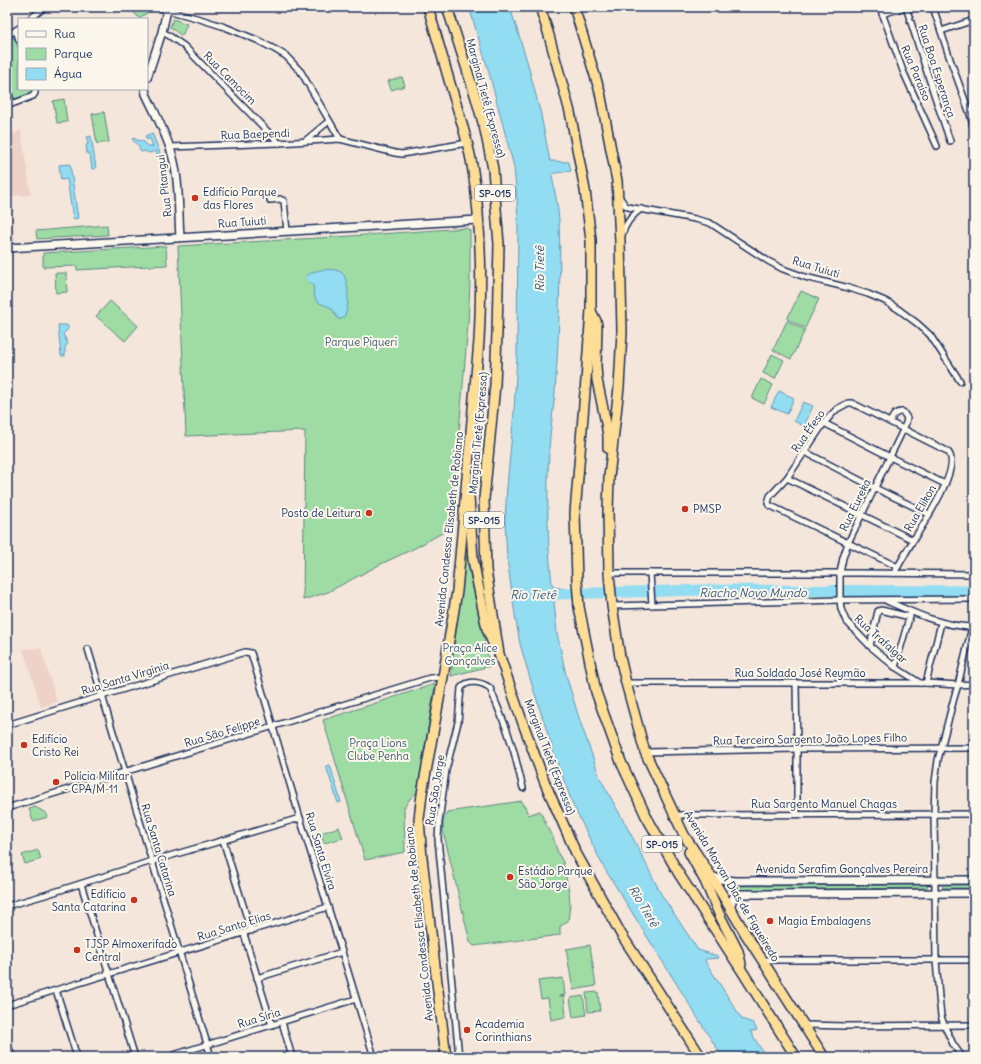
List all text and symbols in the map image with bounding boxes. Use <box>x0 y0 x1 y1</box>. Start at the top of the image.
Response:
legend <box>18 18 148 90</box>
street label: Rua Boa Esperança <box>915 23 959 119</box>
text: Rua <box>54 26 76 41</box>
street label: Marginal Tietê (Expressa) <box>463 37 509 159</box>
street label: Rua Paraíso <box>898 43 934 103</box>
text: Parque <box>54 46 93 61</box>
street label: Rua Camocim <box>201 49 260 108</box>
text: Água <box>54 66 82 81</box>
street label: Rua Baependi <box>220 126 290 142</box>
street label: Rua Pitangui <box>153 154 175 218</box>
place label: Edifício Parque das Flores <box>203 185 277 212</box>
road number: SP-015 <box>475 185 515 201</box>
marker: Edifício Parque das Flores <box>190 193 200 203</box>
street label: Rua Tuiuti <box>217 213 267 231</box>
water label: Rio Tietê <box>532 245 547 292</box>
street label: Rua Tuiuti <box>791 253 841 281</box>
park label: Parque Piqueri <box>325 335 397 349</box>
street label: Marginal Tietê (Expressa) <box>466 371 490 495</box>
street label: Rua Éfeso <box>787 406 828 455</box>
street label: Avenida Condessa Elisabeth de Robiano <box>432 431 466 627</box>
street label: Rua Eureka <box>836 476 874 534</box>
street label: Rua Elikon <box>901 482 939 534</box>
place label: PMSP <box>693 502 722 516</box>
marker: PMSP <box>680 504 690 514</box>
place label: Posto de Leitura <box>281 506 361 520</box>
marker: Posto de Leitura <box>364 508 374 518</box>
road number: SP-015 <box>464 512 504 528</box>
water label: Riacho Novo Mundo <box>699 585 808 600</box>
water label: Rio Tietê <box>510 587 557 602</box>
street label: Rua Trafalgar <box>851 611 911 667</box>
park label: Praça Alice Gonçalves <box>443 641 498 668</box>
street label: Rua Santa Virgínia <box>79 658 171 698</box>
street label: Rua Soldado José Reymão <box>734 666 866 680</box>
street label: Marginal Tietê (Expressa) <box>521 697 579 817</box>
street label: Rua São Felippe <box>183 714 262 750</box>
street label: Rua Terceiro Sargento João Lopes Filho <box>713 730 907 748</box>
place label: Edifício Cristo Rei <box>32 732 79 759</box>
park label: Praça Lions Clube Penha <box>347 736 409 763</box>
marker: Edifício Cristo Rei <box>19 740 29 750</box>
street label: Rua São Jorge <box>422 754 448 826</box>
place label: Polícia Militar - CPA/M-11 <box>64 769 130 796</box>
marker: Polícia Militar - CPA/M-11 <box>51 777 61 787</box>
street label: Rua Sargento Manuel Chagas <box>751 797 897 811</box>
street label: Rua Santa Catarina <box>138 802 180 898</box>
street label: Avenida Morvan Dias de Figueiredo <box>681 808 783 964</box>
street label: Rua Santa Elvira <box>302 810 340 892</box>
street label: Avenida Condessa Elisabeth de Robiano <box>402 826 436 1022</box>
road number: SP-015 <box>642 836 682 852</box>
street label: Avenida Serafim Gonçalves Pereira <box>756 862 928 876</box>
place label: Estádio Parque São Jorge <box>518 864 593 891</box>
marker: Estádio Parque São Jorge <box>505 872 515 882</box>
water label: Rio Tietê <box>626 883 663 931</box>
place label: Edifício Santa Catarina <box>52 887 126 914</box>
marker: Edifício Santa Catarina <box>129 895 139 905</box>
street label: Rua Santo Elias <box>196 908 272 944</box>
place label: Magia Embalagens <box>778 914 871 928</box>
marker: Magia Embalagens <box>765 916 775 926</box>
place label: TJSP Almoxerifado Central <box>85 937 177 964</box>
marker: TJSP Almoxerifado Central <box>72 945 82 955</box>
street label: Rua Síria <box>236 1005 282 1031</box>
place label: Academia Corinthians <box>475 1017 532 1044</box>
marker: Academia Corinthians <box>462 1025 472 1035</box>

